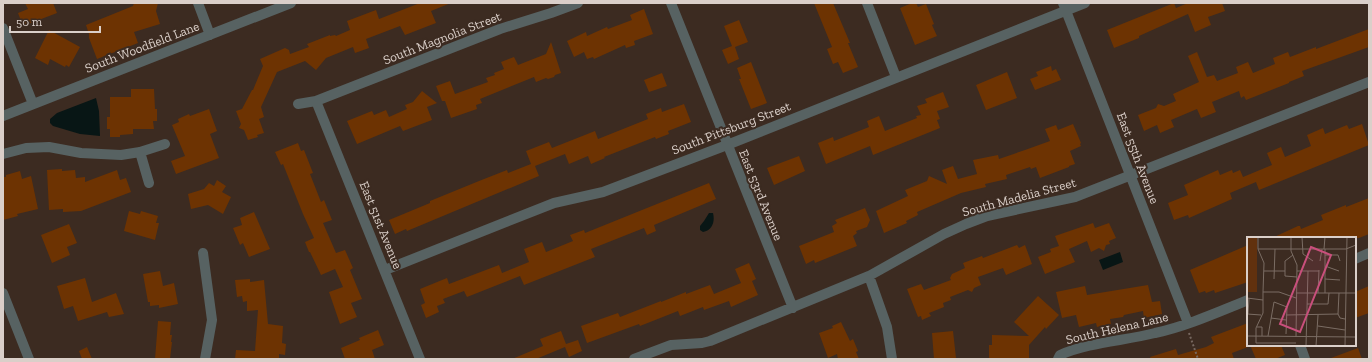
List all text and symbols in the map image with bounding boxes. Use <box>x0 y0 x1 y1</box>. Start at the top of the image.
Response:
scale bar <box>10 8 100 34</box>
street label: South Magnolia Street <box>381 8 503 67</box>
text: 50 m <box>16 15 43 29</box>
street label: South Woodfield Lane <box>83 18 201 76</box>
street label: South Pittsburg Street <box>669 98 793 158</box>
street label: East 55th Avenue <box>1114 110 1162 206</box>
street label: East 53rd Avenue <box>736 147 786 243</box>
street label: South Madelia Street <box>960 175 1078 219</box>
street label: East 51st Avenue <box>357 179 405 271</box>
inset map <box>1247 237 1356 346</box>
street label: South Helena Lane <box>1064 309 1170 347</box>

